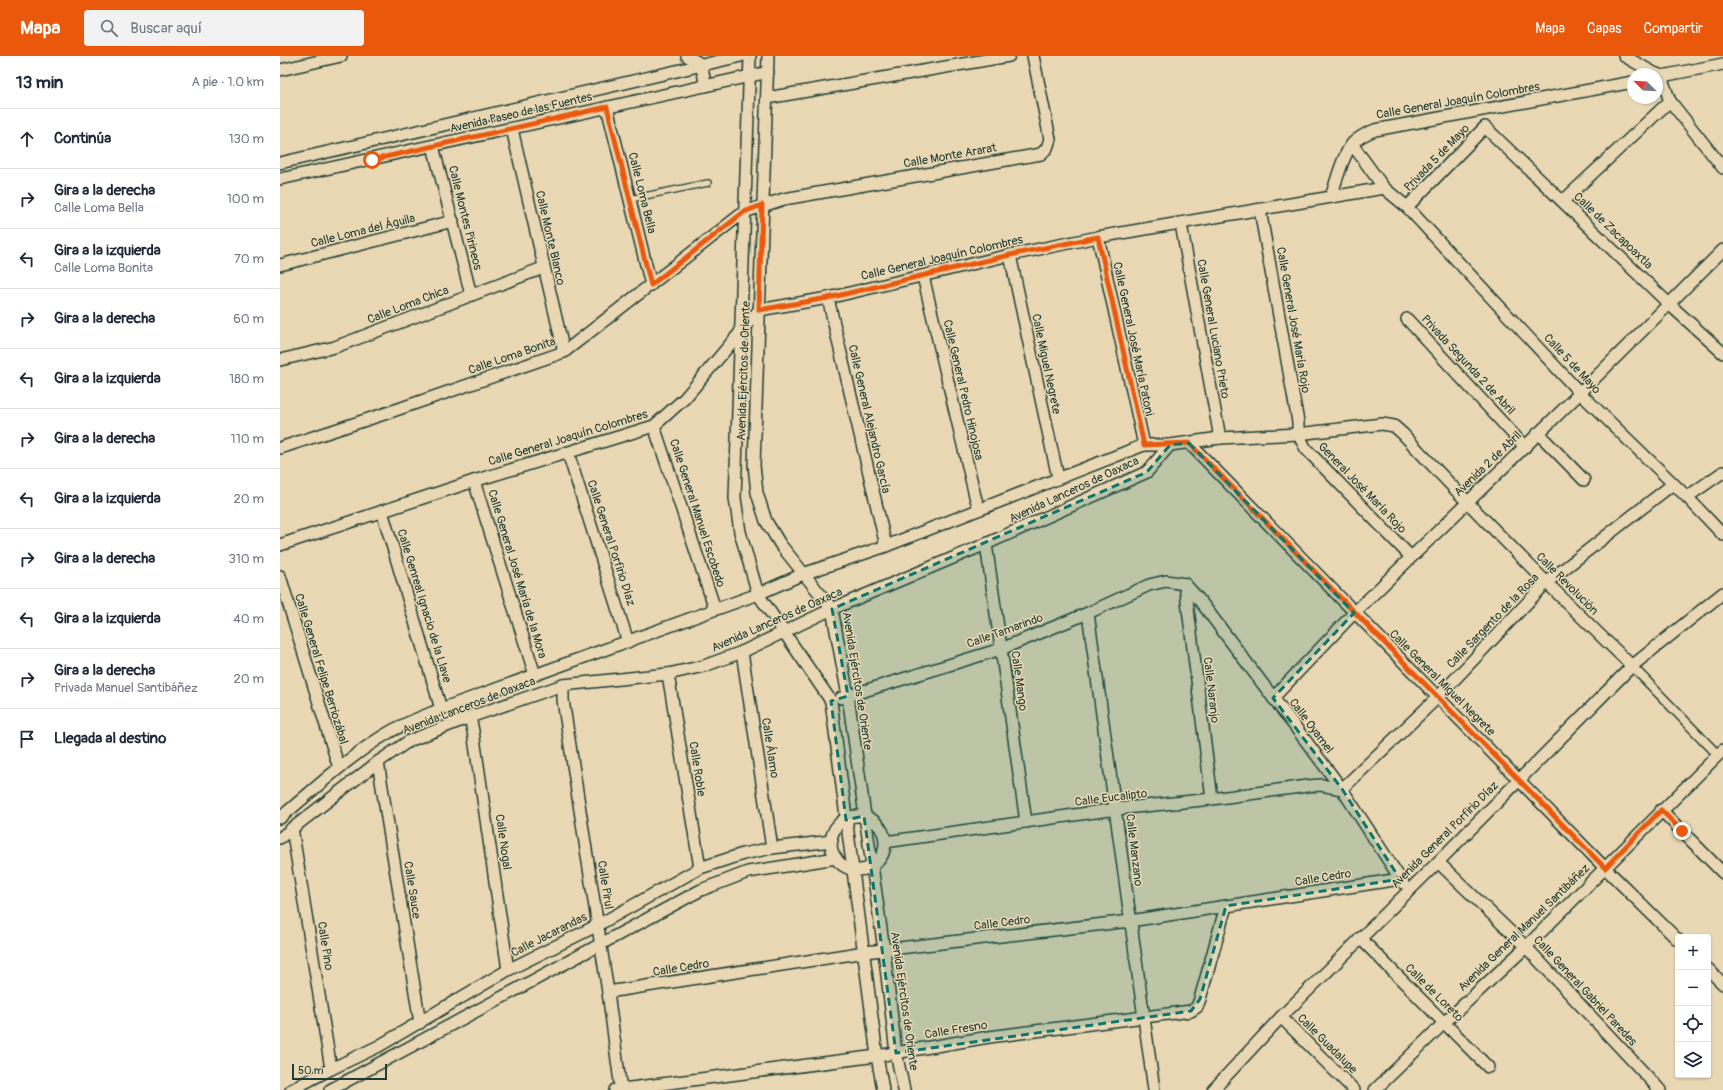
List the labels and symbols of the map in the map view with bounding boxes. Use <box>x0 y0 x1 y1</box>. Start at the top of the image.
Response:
north arrow <box>1627 68 1663 104</box>
street label: Calle General Joaquín Colombres <box>1375 79 1542 123</box>
street label: Avenida Paseo de las Fuentes <box>448 89 594 137</box>
street label: Privada 5 de Mayo <box>1401 121 1473 195</box>
street label: Calle Monte Ararat <box>902 140 998 172</box>
route start <box>363 151 381 169</box>
street label: Calle Loma Bella <box>625 151 659 235</box>
street label: Calle Montes Pirineos <box>445 164 485 272</box>
street label: Calle Monte Blanco <box>532 189 568 287</box>
street label: Calle de Zacapoaxtla <box>1570 189 1656 273</box>
street label: Calle Loma del Águila <box>309 210 417 251</box>
street label: Calle General Joaquín Colombres <box>860 232 1025 284</box>
street label: Calle General José María Rojo <box>1273 246 1313 395</box>
street label: Calle General Luciano Prieto <box>1193 258 1233 400</box>
street label: Calle General José María Patoni <box>1109 261 1157 417</box>
street label: Calle Loma Chica <box>365 282 451 327</box>
street label: Avenida Ejércitos de Oriente <box>734 301 754 441</box>
street label: Calle Miguel Negrete <box>1028 312 1064 416</box>
street label: Privada Segunda 2 de Abril <box>1418 312 1518 418</box>
street label: Calle General Pedro Hinojosa <box>940 318 987 462</box>
street label: Calle 5 de Mayo <box>1540 331 1604 398</box>
street label: Calle Loma Bonita <box>466 334 558 378</box>
street label: Calle General Alejandro García <box>845 343 894 495</box>
street label: Calle General Joaquín Colombres <box>487 406 650 469</box>
street label: Avenida 2 de Abril <box>1451 428 1525 500</box>
street label: Calle General Manuel Escobedo <box>666 437 728 590</box>
street label: General José María Rojo <box>1315 439 1410 537</box>
street label: Avenida Lanceros de Oaxaca <box>1007 453 1142 527</box>
street label: Calle General Porfirio Díaz <box>584 478 638 608</box>
street label: Calle General José María de la Mora <box>484 488 550 661</box>
street label: Calle Genreal Ignacio de la Llave <box>393 527 455 685</box>
street label: Calle Revolución <box>1533 550 1602 619</box>
street label: Calle Sargento de la Rosa <box>1444 570 1543 672</box>
street label: Avenida Lanceros de Oaxaca <box>709 584 845 656</box>
street label: Calle General Felipe Berriozábal <box>291 592 351 746</box>
street label: Calle Tamarindo <box>965 610 1046 652</box>
street label: Avenida Ejércitos de Oriente <box>839 611 875 751</box>
street label: Calle General Miguel Negrete <box>1386 627 1498 739</box>
street label: Calle Mango <box>1007 650 1031 712</box>
street label: Calle Naranjo <box>1200 656 1223 724</box>
street label: Avenida Lanceros de Oaxaca <box>400 674 538 738</box>
street label: Calle Oyamel <box>1285 696 1337 757</box>
street label: Calle Álamo <box>758 717 783 780</box>
street label: Calle Roble <box>685 741 709 798</box>
street label: Avenida General Porfirio Díaz <box>1388 778 1502 892</box>
street label: Calle Eucalipto <box>1074 786 1149 810</box>
street label: Calle Nogal <box>492 813 514 871</box>
street label: Calle Manzano <box>1122 813 1146 888</box>
route end <box>1673 822 1691 840</box>
street label: Calle Sauce <box>400 860 424 920</box>
street label: Calle Pirul <box>594 860 616 911</box>
street label: Avenida General Manuel Santibáñez <box>1455 861 1593 995</box>
street label: Calle Cedro <box>1294 866 1353 890</box>
street label: Calle Jacarandas <box>508 909 590 961</box>
street label: Calle Cedro <box>973 912 1032 934</box>
street label: Calle Pino <box>314 920 336 972</box>
street label: Avenida Ejércitos de Oriente <box>887 931 921 1071</box>
street label: Calle General Gabriel Paredes <box>1530 933 1640 1050</box>
street label: Calle Cedro <box>652 956 711 980</box>
street label: Calle de Loreto <box>1402 961 1467 1026</box>
street label: Calle Guadalupe <box>1294 1011 1360 1077</box>
street label: Calle Fresno <box>924 1018 989 1042</box>
scale bar <box>292 1062 387 1081</box>

